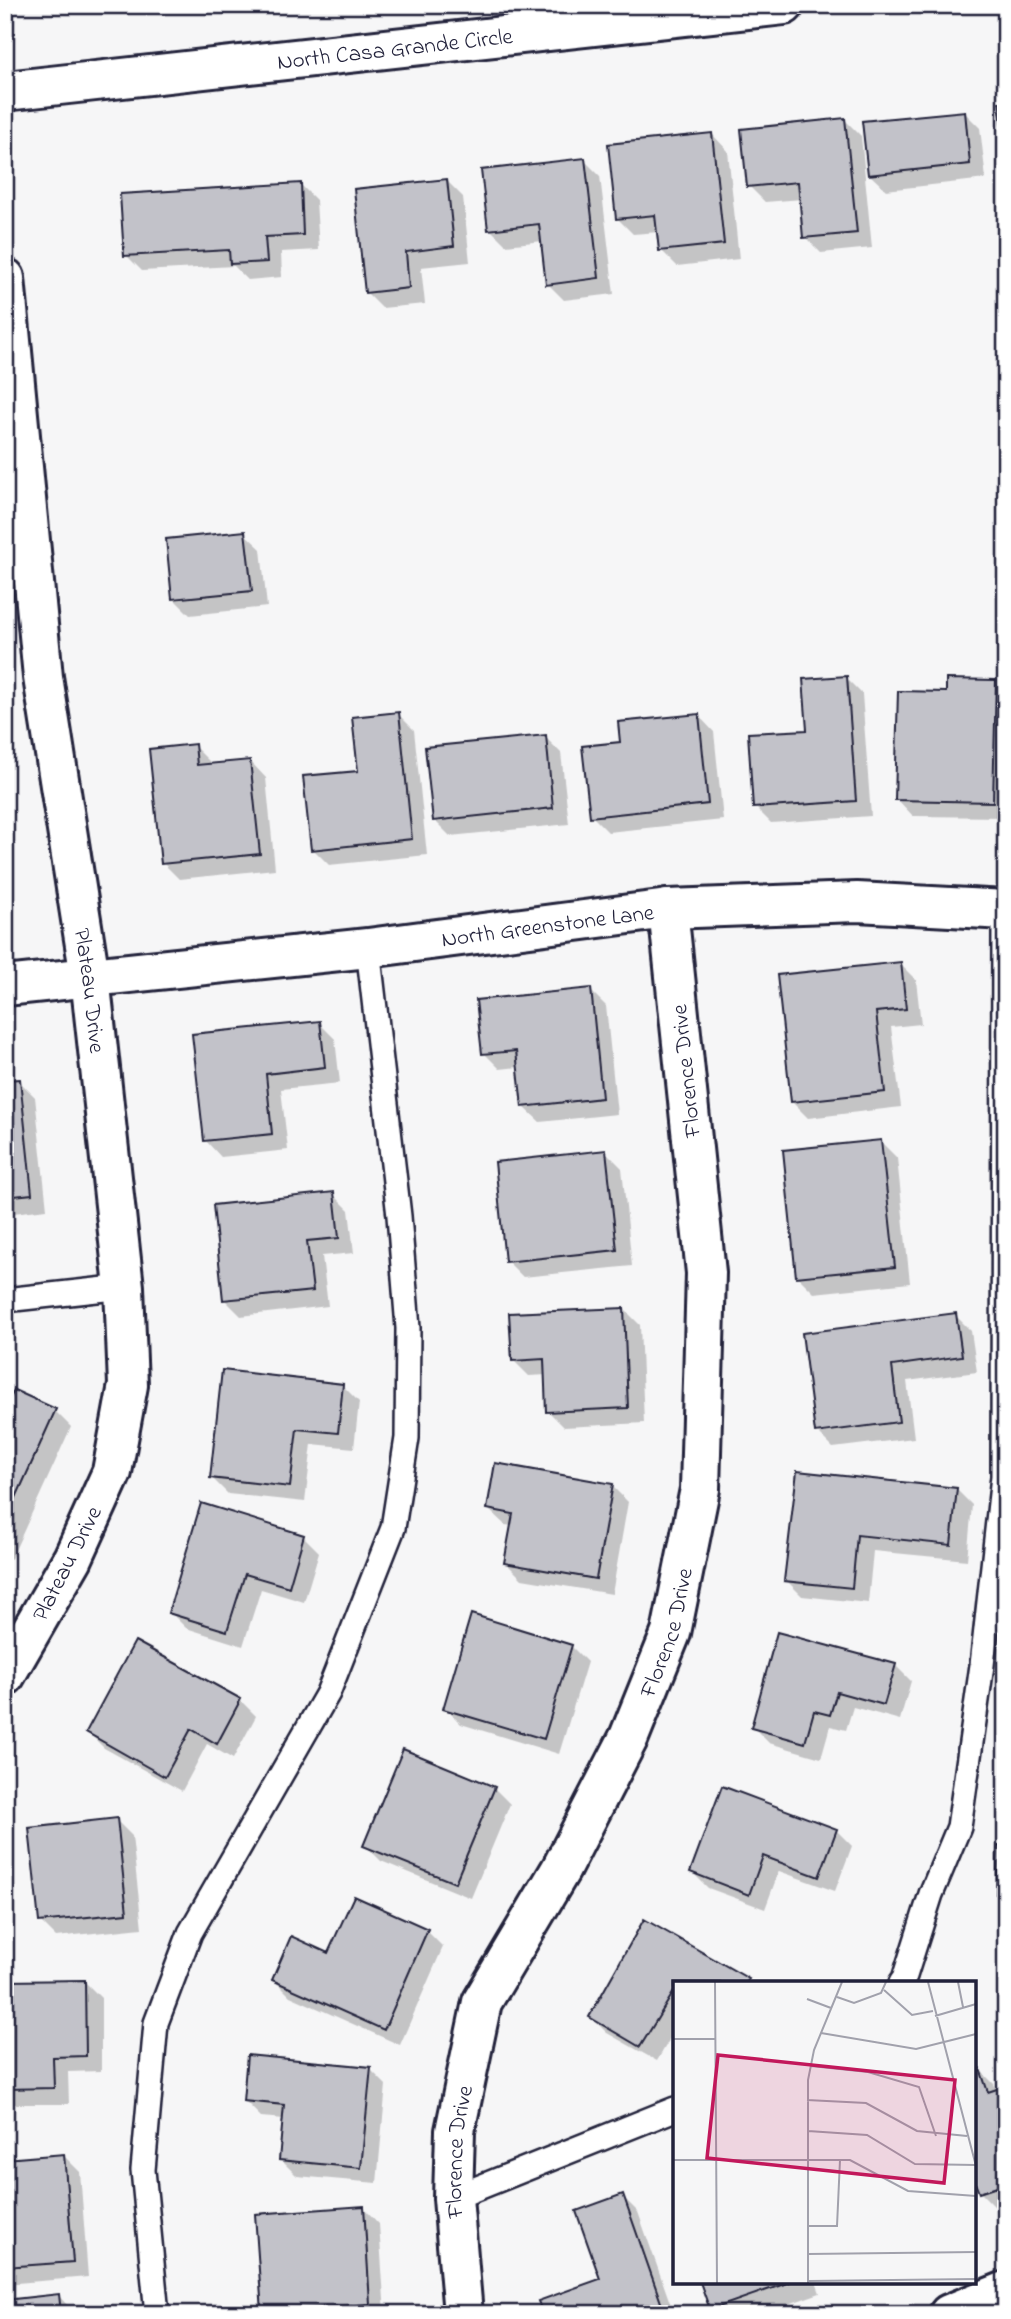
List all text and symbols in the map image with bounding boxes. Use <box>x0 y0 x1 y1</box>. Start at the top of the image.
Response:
street label: North Casa Grande Circle <box>275 21 515 80</box>
street label: North Greenstone Lane <box>440 897 657 957</box>
street label: Plateau Drive <box>64 926 112 1056</box>
street label: Florence Drive <box>664 1002 711 1140</box>
street label: Plateau Drive <box>25 1500 112 1628</box>
street label: Florence Drive <box>632 1565 703 1704</box>
inset map <box>673 1981 976 2284</box>
street label: Florence Drive <box>439 2082 483 2220</box>

